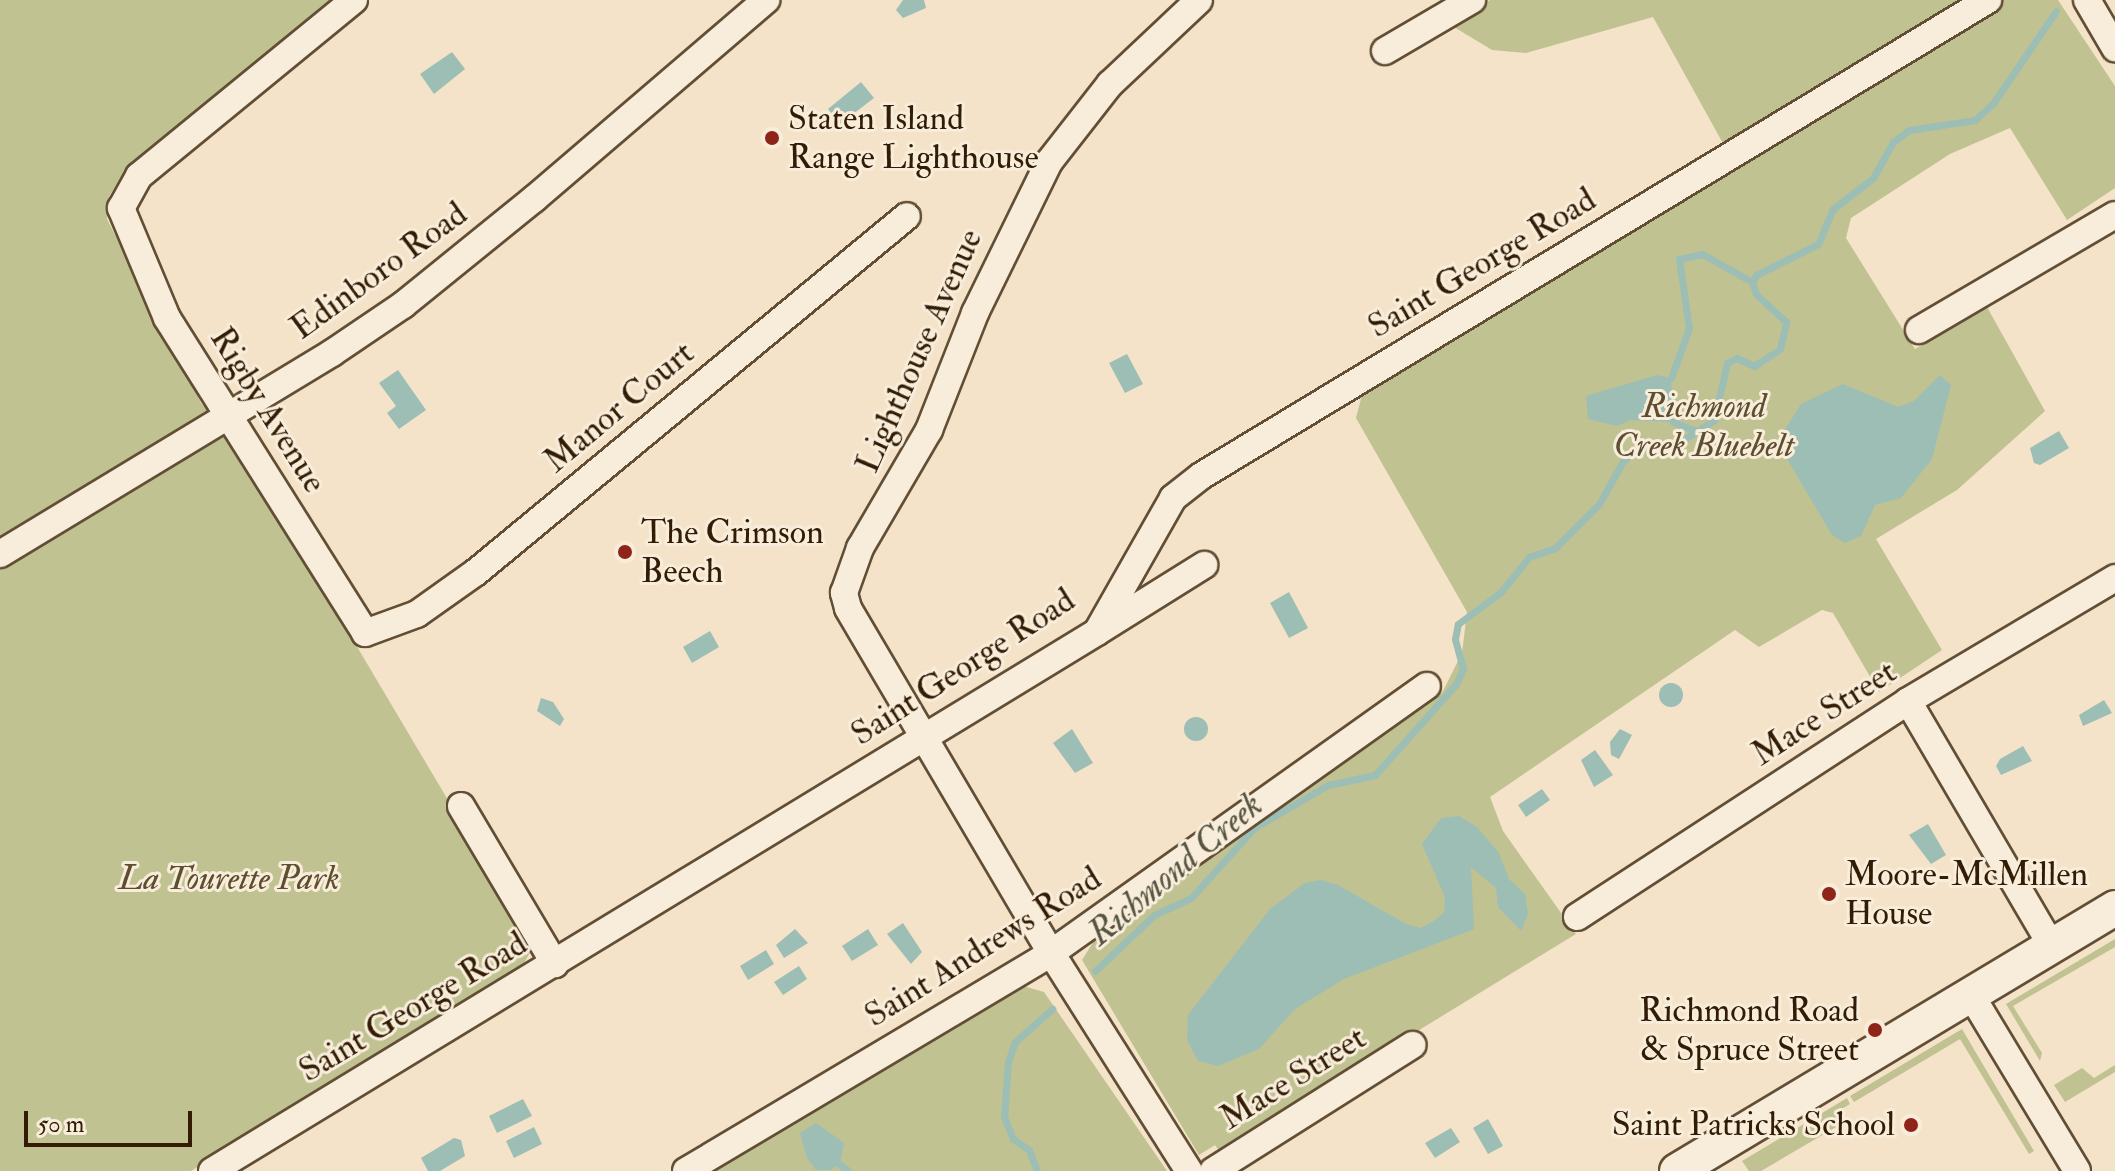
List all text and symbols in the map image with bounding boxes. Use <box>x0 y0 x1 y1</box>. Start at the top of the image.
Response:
place label: Staten Island Range Lighthouse <box>788 98 1039 178</box>
marker: Staten Island Range Lighthouse <box>763 129 781 147</box>
street label: Saint George Road <box>1361 179 1603 347</box>
street label: Edinboro Road <box>283 193 475 349</box>
street label: Lighthouse Avenue <box>847 223 991 479</box>
street label: Rigby Avenue <box>201 320 335 500</box>
street label: Manor Court <box>536 333 702 481</box>
park label: Richmond Creek Bluebelt <box>1614 386 1794 466</box>
place label: The Crimson Beech <box>641 512 824 592</box>
marker: The Crimson Beech <box>616 543 634 561</box>
street label: Saint George Road <box>844 580 1082 754</box>
street label: Mace Street <box>1744 651 1904 775</box>
water label: Richmond Creek <box>1079 783 1271 955</box>
place label: Moore-McMillen House <box>1845 854 2088 934</box>
street label: Saint Andrews Road <box>857 858 1109 1036</box>
park label: La Tourette Park <box>118 859 340 899</box>
marker: Moore-McMillen House <box>1820 885 1838 903</box>
street label: Saint George Road <box>292 923 534 1091</box>
place label: Richmond Road & Spruce Street <box>1639 990 1859 1070</box>
street label: Mace Street <box>1213 1017 1373 1139</box>
marker: Richmond Road & Spruce Street <box>1866 1021 1884 1039</box>
scale bar <box>28 1095 196 1145</box>
place label: Saint Patricks School <box>1612 1105 1895 1145</box>
text: 50 m <box>38 1109 84 1140</box>
marker: Saint Patricks School <box>1902 1116 1920 1134</box>

